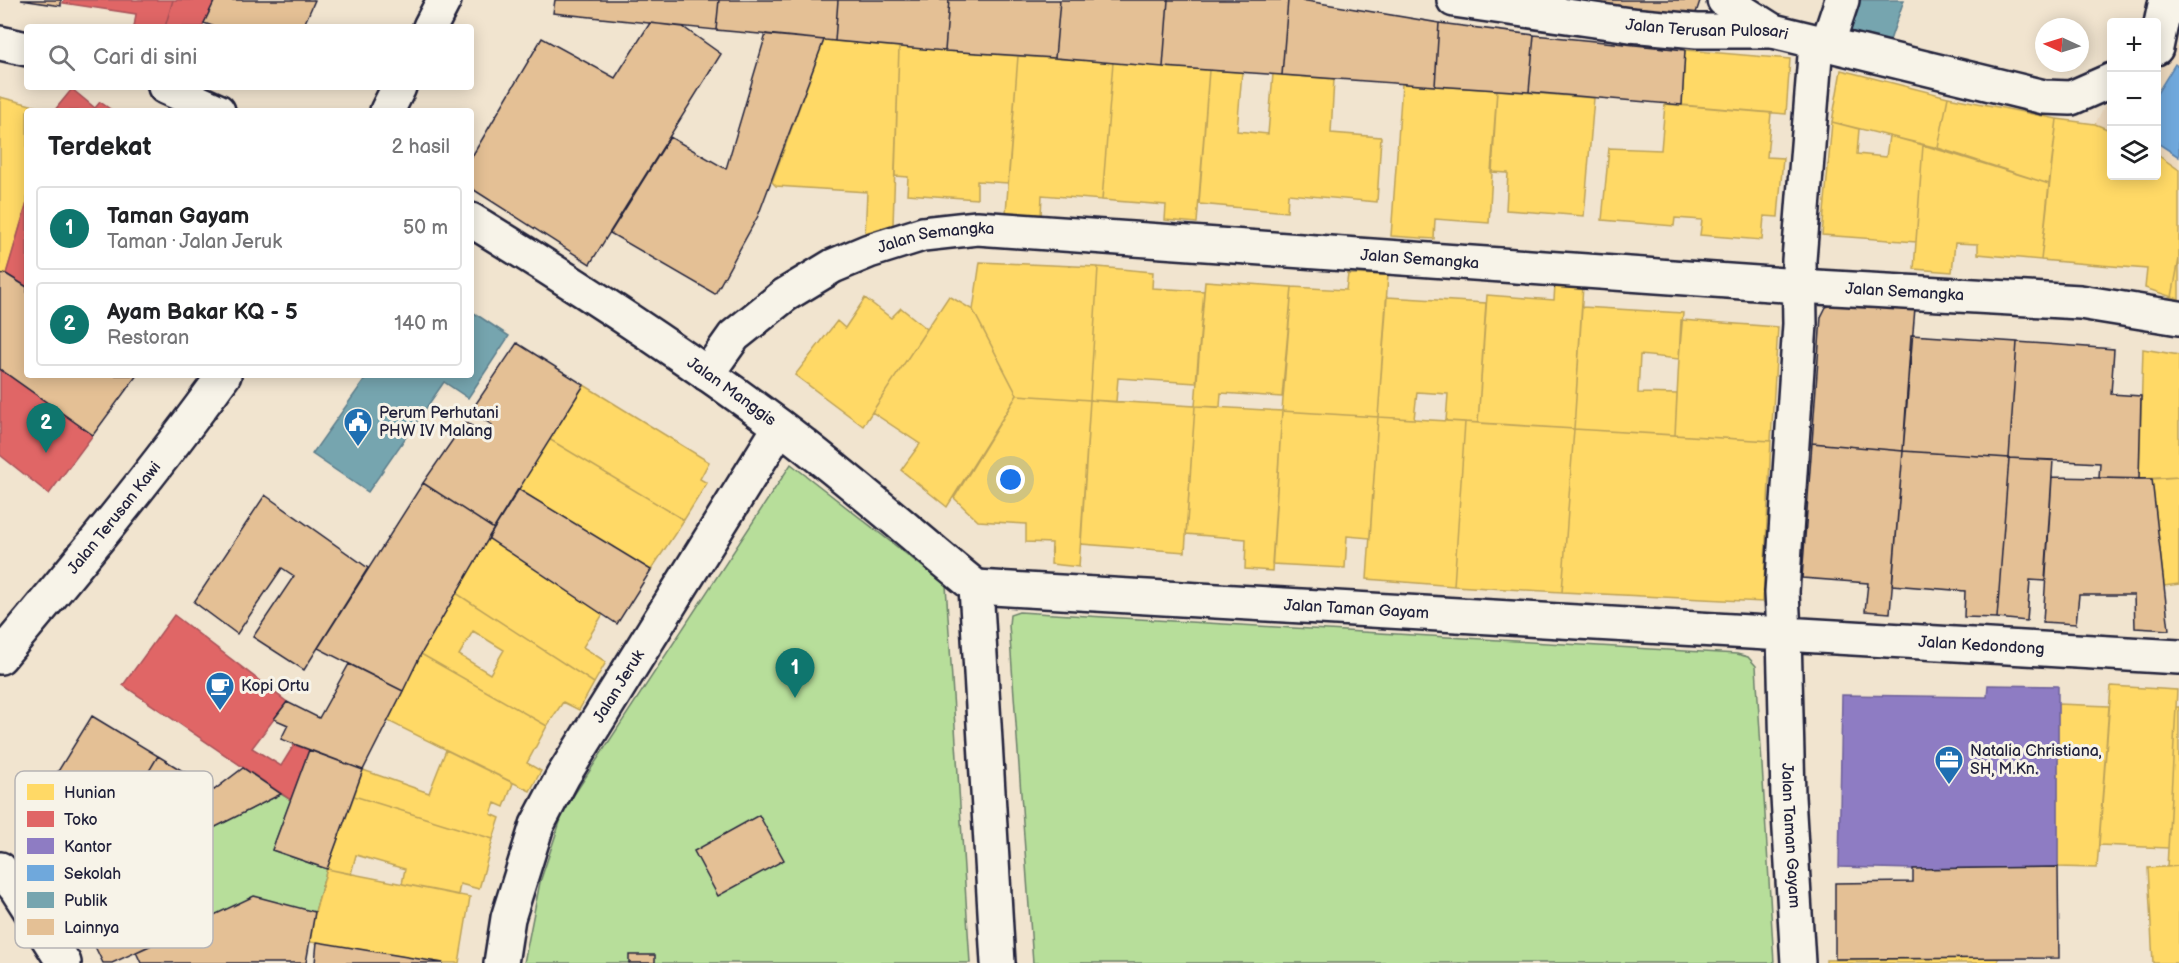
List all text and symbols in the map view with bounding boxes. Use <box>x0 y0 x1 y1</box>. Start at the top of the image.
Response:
street label: Jalan Terusan Pulosari <box>1624 15 1790 44</box>
north arrow <box>2035 18 2089 72</box>
map controls <box>2107 18 2161 180</box>
button: + <box>2107 18 2161 72</box>
search box <box>24 24 474 90</box>
icon: search <box>45 41 78 74</box>
text: Cari di sini <box>93 44 197 71</box>
button: − <box>2107 72 2161 126</box>
button: layers <box>2107 126 2161 180</box>
text: Terdekat <box>48 132 151 163</box>
text: 2 hasil <box>391 135 450 159</box>
text: Taman Gayam <box>107 203 249 230</box>
text: 1 <box>65 216 74 240</box>
text: 50 m <box>403 216 448 240</box>
street label: Jalan Semangka <box>875 218 995 257</box>
text: Taman · Jalan Jeruk <box>107 230 282 254</box>
street label: Jalan Semangka <box>1360 246 1480 273</box>
street label: Jalan Semangka <box>1845 279 1965 305</box>
text: Ayam Bakar KQ - 5 <box>107 299 298 326</box>
text: 2 <box>64 312 75 336</box>
text: 140 m <box>394 312 448 336</box>
text: Restoran <box>107 326 189 350</box>
street label: Jalan Manggis <box>683 353 780 430</box>
pin: 2 <box>26 404 66 453</box>
place label: Perum Perhutani PHW IV Malang <box>379 404 499 441</box>
public building icon: Perum Perhutani PHW IV Malang <box>342 406 374 448</box>
street label: Jalan Terusan Kawi <box>63 458 165 578</box>
your location <box>996 465 1025 494</box>
street label: Jalan Taman Gayam <box>1283 595 1429 623</box>
street label: Jalan Kedondong <box>1918 632 2045 659</box>
street label: Jalan Jeruk <box>589 646 649 726</box>
pin: 1 <box>776 648 814 698</box>
cafe icon: Kopi Ortu <box>204 670 236 712</box>
place label: Kopi Ortu <box>241 677 309 696</box>
place label: Natalia Christiana, SH, M.Kn. <box>1970 742 2102 779</box>
office icon: Natalia Christiana, SH, M.Kn. <box>1933 744 1965 786</box>
street label: Jalan Taman Gayam <box>1778 763 1804 909</box>
legend <box>15 771 213 948</box>
text: Hunian <box>64 784 115 803</box>
text: Toko <box>64 811 98 830</box>
text: Kantor <box>64 838 112 857</box>
text: Sekolah <box>64 865 121 884</box>
text: Publik <box>64 892 107 911</box>
text: Lainnya <box>64 919 119 938</box>

